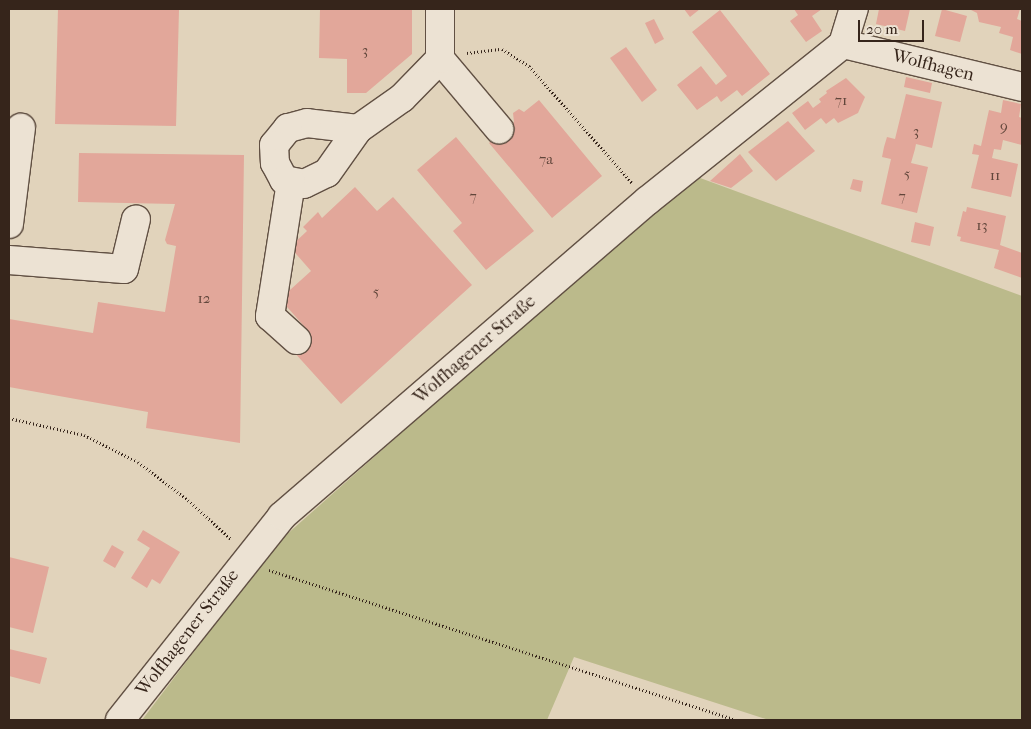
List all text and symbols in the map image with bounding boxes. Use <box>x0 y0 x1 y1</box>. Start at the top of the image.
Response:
scale bar <box>861 10 927 42</box>
text: 20 m <box>866 20 898 38</box>
house number: 3 <box>362 42 368 60</box>
street label: Wolfhagen <box>890 45 976 87</box>
house number: 71 <box>835 92 847 110</box>
house number: 9 <box>1000 118 1008 136</box>
house number: 3 <box>913 123 919 141</box>
house number: 7a <box>539 151 553 169</box>
house number: 5 <box>904 165 910 183</box>
house number: 11 <box>990 167 1000 185</box>
house number: 7 <box>469 188 477 206</box>
house number: 7 <box>898 188 906 206</box>
house number: 13 <box>976 217 988 235</box>
house number: 5 <box>373 283 379 301</box>
house number: 12 <box>197 290 211 308</box>
street label: Wolfhagener Straße <box>410 291 540 409</box>
street label: Wolfhagener Straße <box>132 565 244 701</box>

